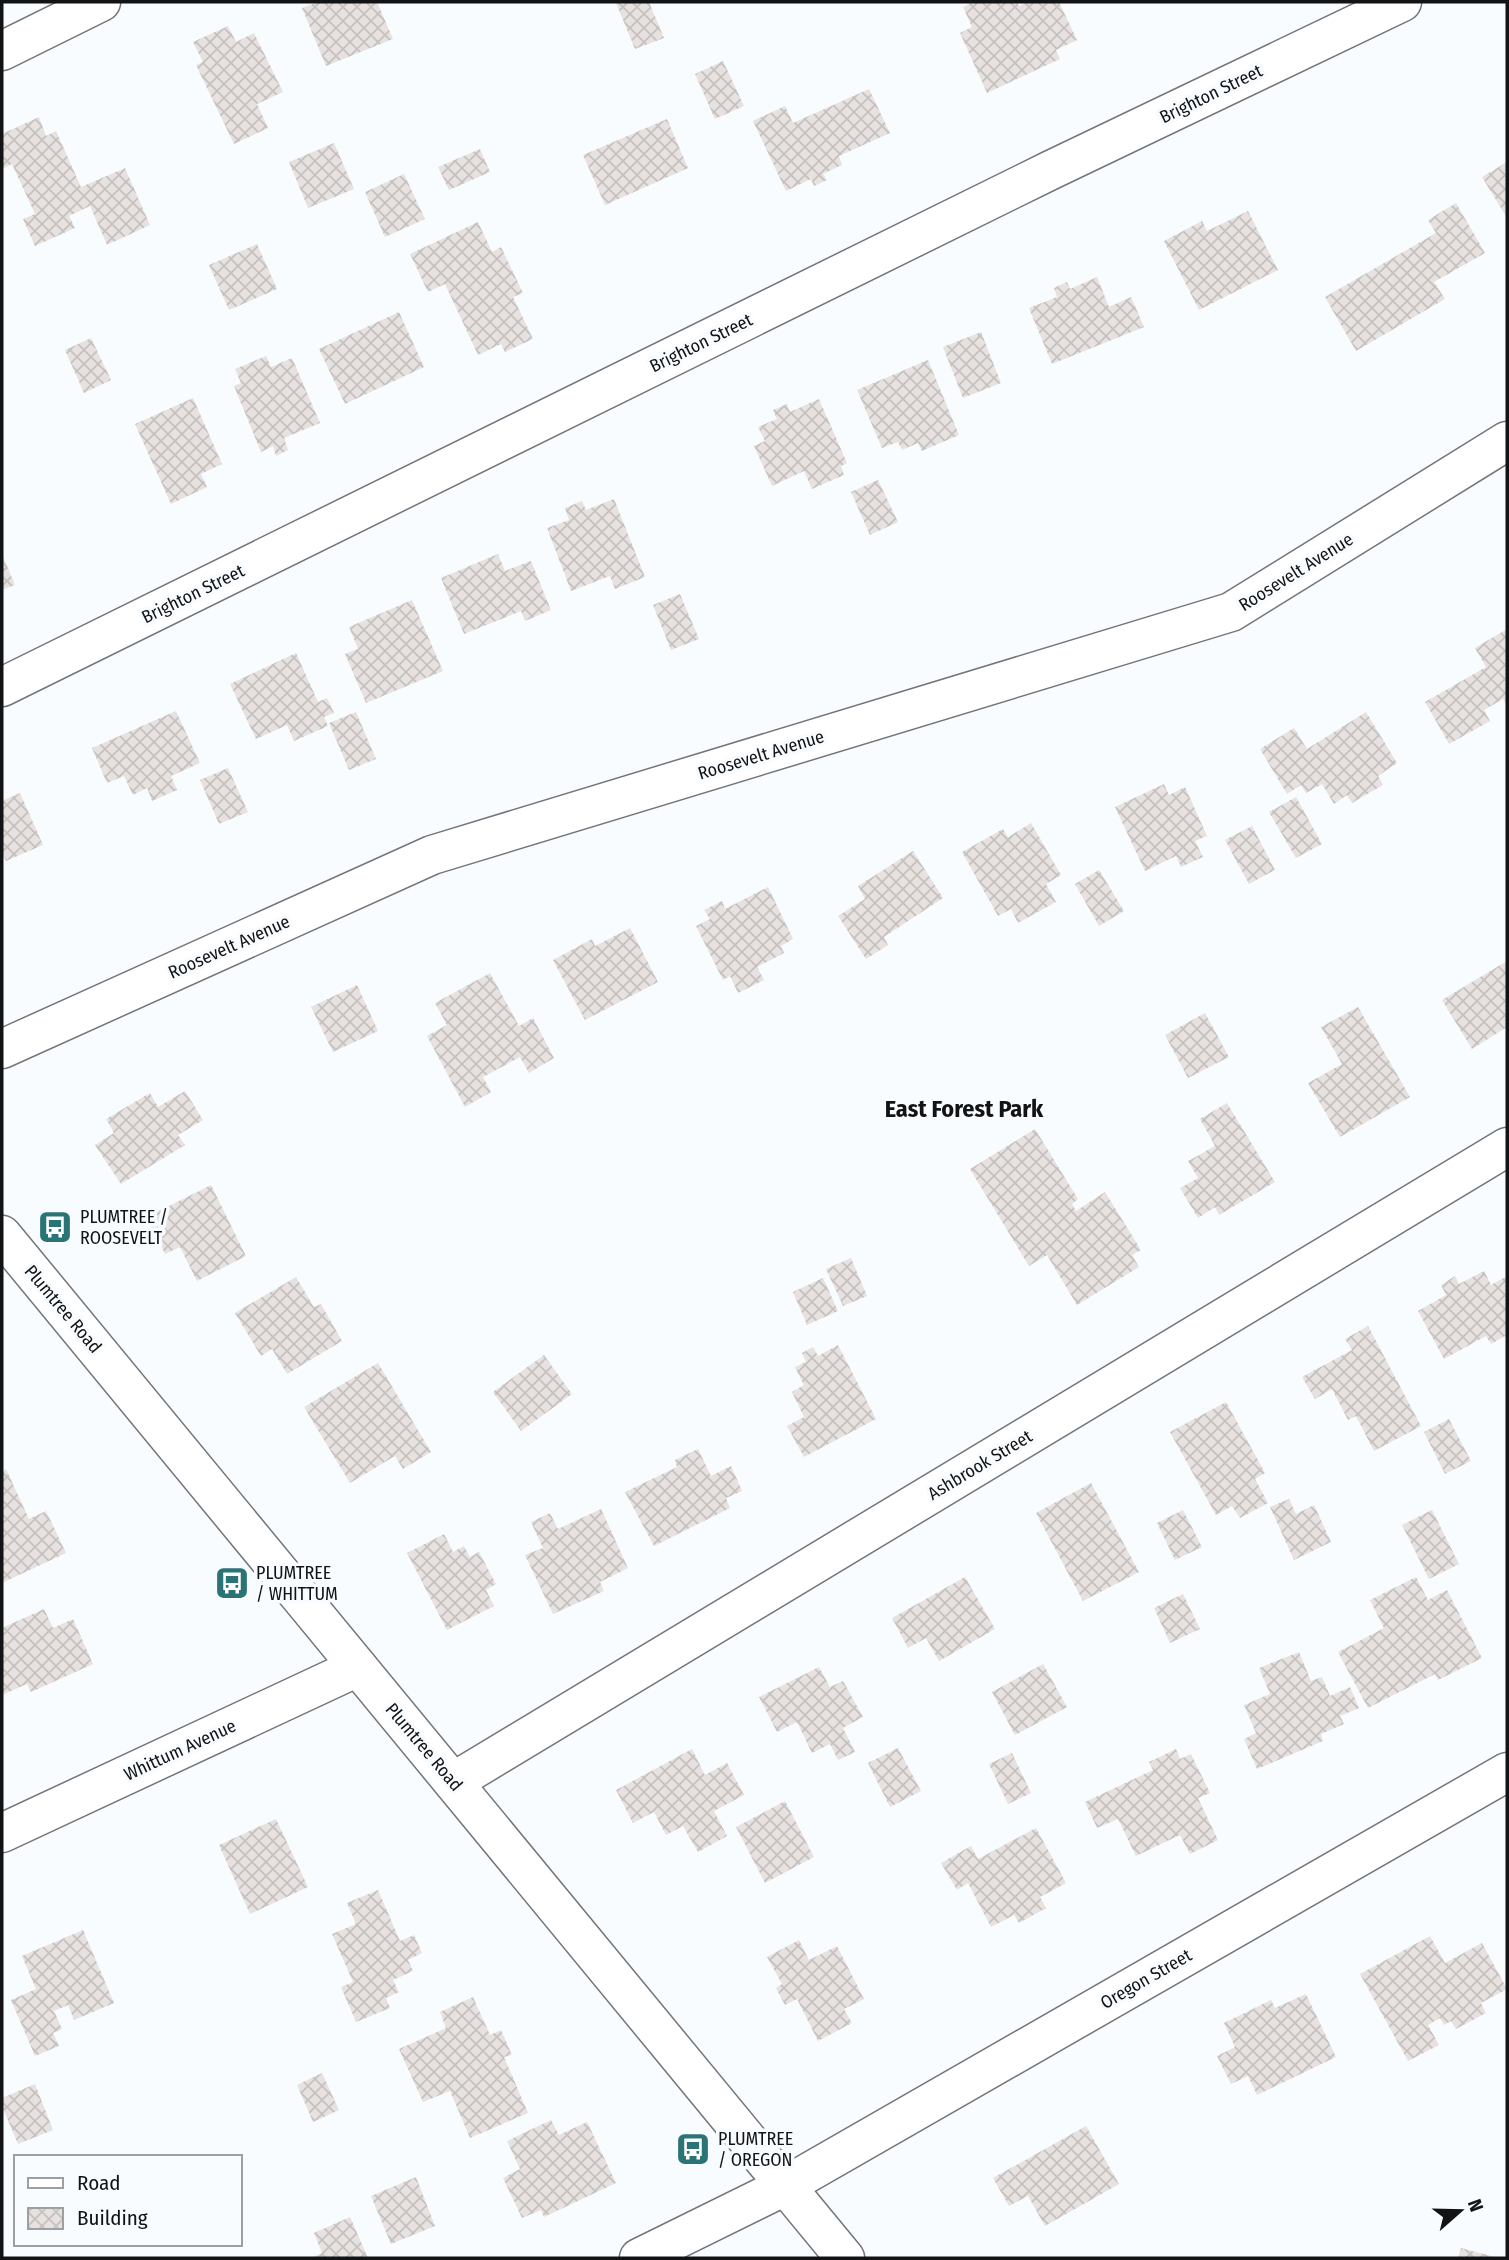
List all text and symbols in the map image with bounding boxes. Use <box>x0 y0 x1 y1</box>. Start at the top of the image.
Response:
street label: Brighton Street <box>1156 60 1266 128</box>
street label: Brighton Street <box>646 309 756 377</box>
street label: Roosevelt Avenue <box>1235 528 1357 616</box>
street label: Brighton Street <box>138 560 248 628</box>
street label: Roosevelt Avenue <box>695 725 827 785</box>
street label: Roosevelt Avenue <box>165 910 293 984</box>
district label: East Forest Park <box>885 1095 1044 1123</box>
place label: PLUMTREE / ROOSEVELT <box>80 1206 168 1249</box>
bus stop icon: PLUMTREE / ROOSEVELT <box>36 1208 74 1246</box>
street label: Plumtree Road <box>20 1260 106 1358</box>
street label: Ashbrook Street <box>924 1425 1036 1505</box>
place label: PLUMTREE / WHITTUM <box>256 1562 338 1605</box>
bus stop icon: PLUMTREE / WHITTUM <box>213 1564 251 1602</box>
street label: Plumtree Road <box>381 1698 467 1796</box>
street label: Whittum Avenue <box>121 1714 240 1786</box>
street label: Oregon Street <box>1097 1944 1196 2014</box>
place label: PLUMTREE / OREGON <box>718 2128 793 2171</box>
bus stop icon: PLUMTREE / OREGON <box>674 2130 712 2168</box>
legend <box>14 2155 242 2246</box>
text: Road <box>77 2170 121 2196</box>
north arrow <box>1425 2176 1495 2246</box>
text: N <box>1463 2196 1488 2215</box>
text: Building <box>77 2205 148 2231</box>

